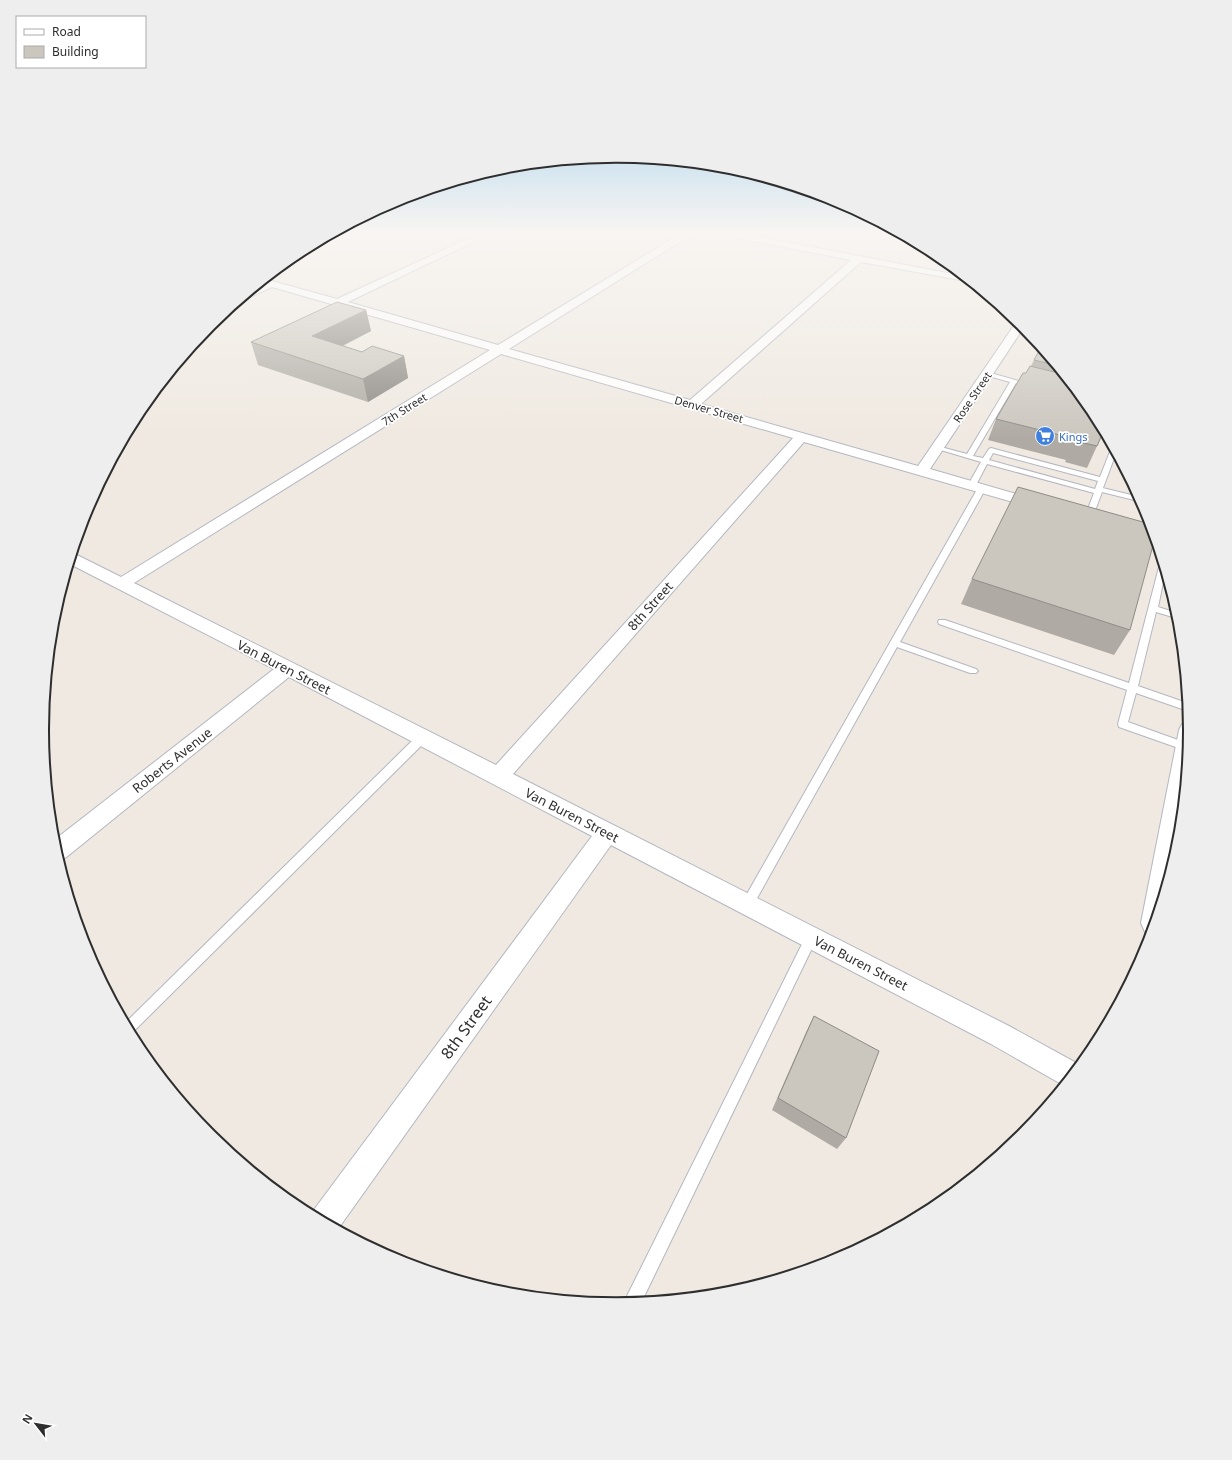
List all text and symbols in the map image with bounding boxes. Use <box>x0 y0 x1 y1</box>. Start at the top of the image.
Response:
legend <box>16 16 146 68</box>
text: Road <box>52 23 81 40</box>
text: Building <box>52 43 99 60</box>
street label: Rose Street <box>949 369 995 425</box>
street label: 7th Street <box>379 389 429 429</box>
street label: Denver Street <box>673 392 745 426</box>
supermarket icon: Kings <box>1034 425 1056 447</box>
place label: Kings <box>1059 429 1087 444</box>
street label: 8th Street <box>623 578 677 634</box>
street label: Van Buren Street <box>234 636 334 699</box>
street label: Roberts Avenue <box>128 723 216 797</box>
street label: Van Buren Street <box>522 784 622 847</box>
street label: Van Buren Street <box>811 932 911 995</box>
street label: 8th Street <box>435 991 497 1063</box>
north arrow <box>16 1404 56 1444</box>
text: N <box>18 1411 36 1426</box>

